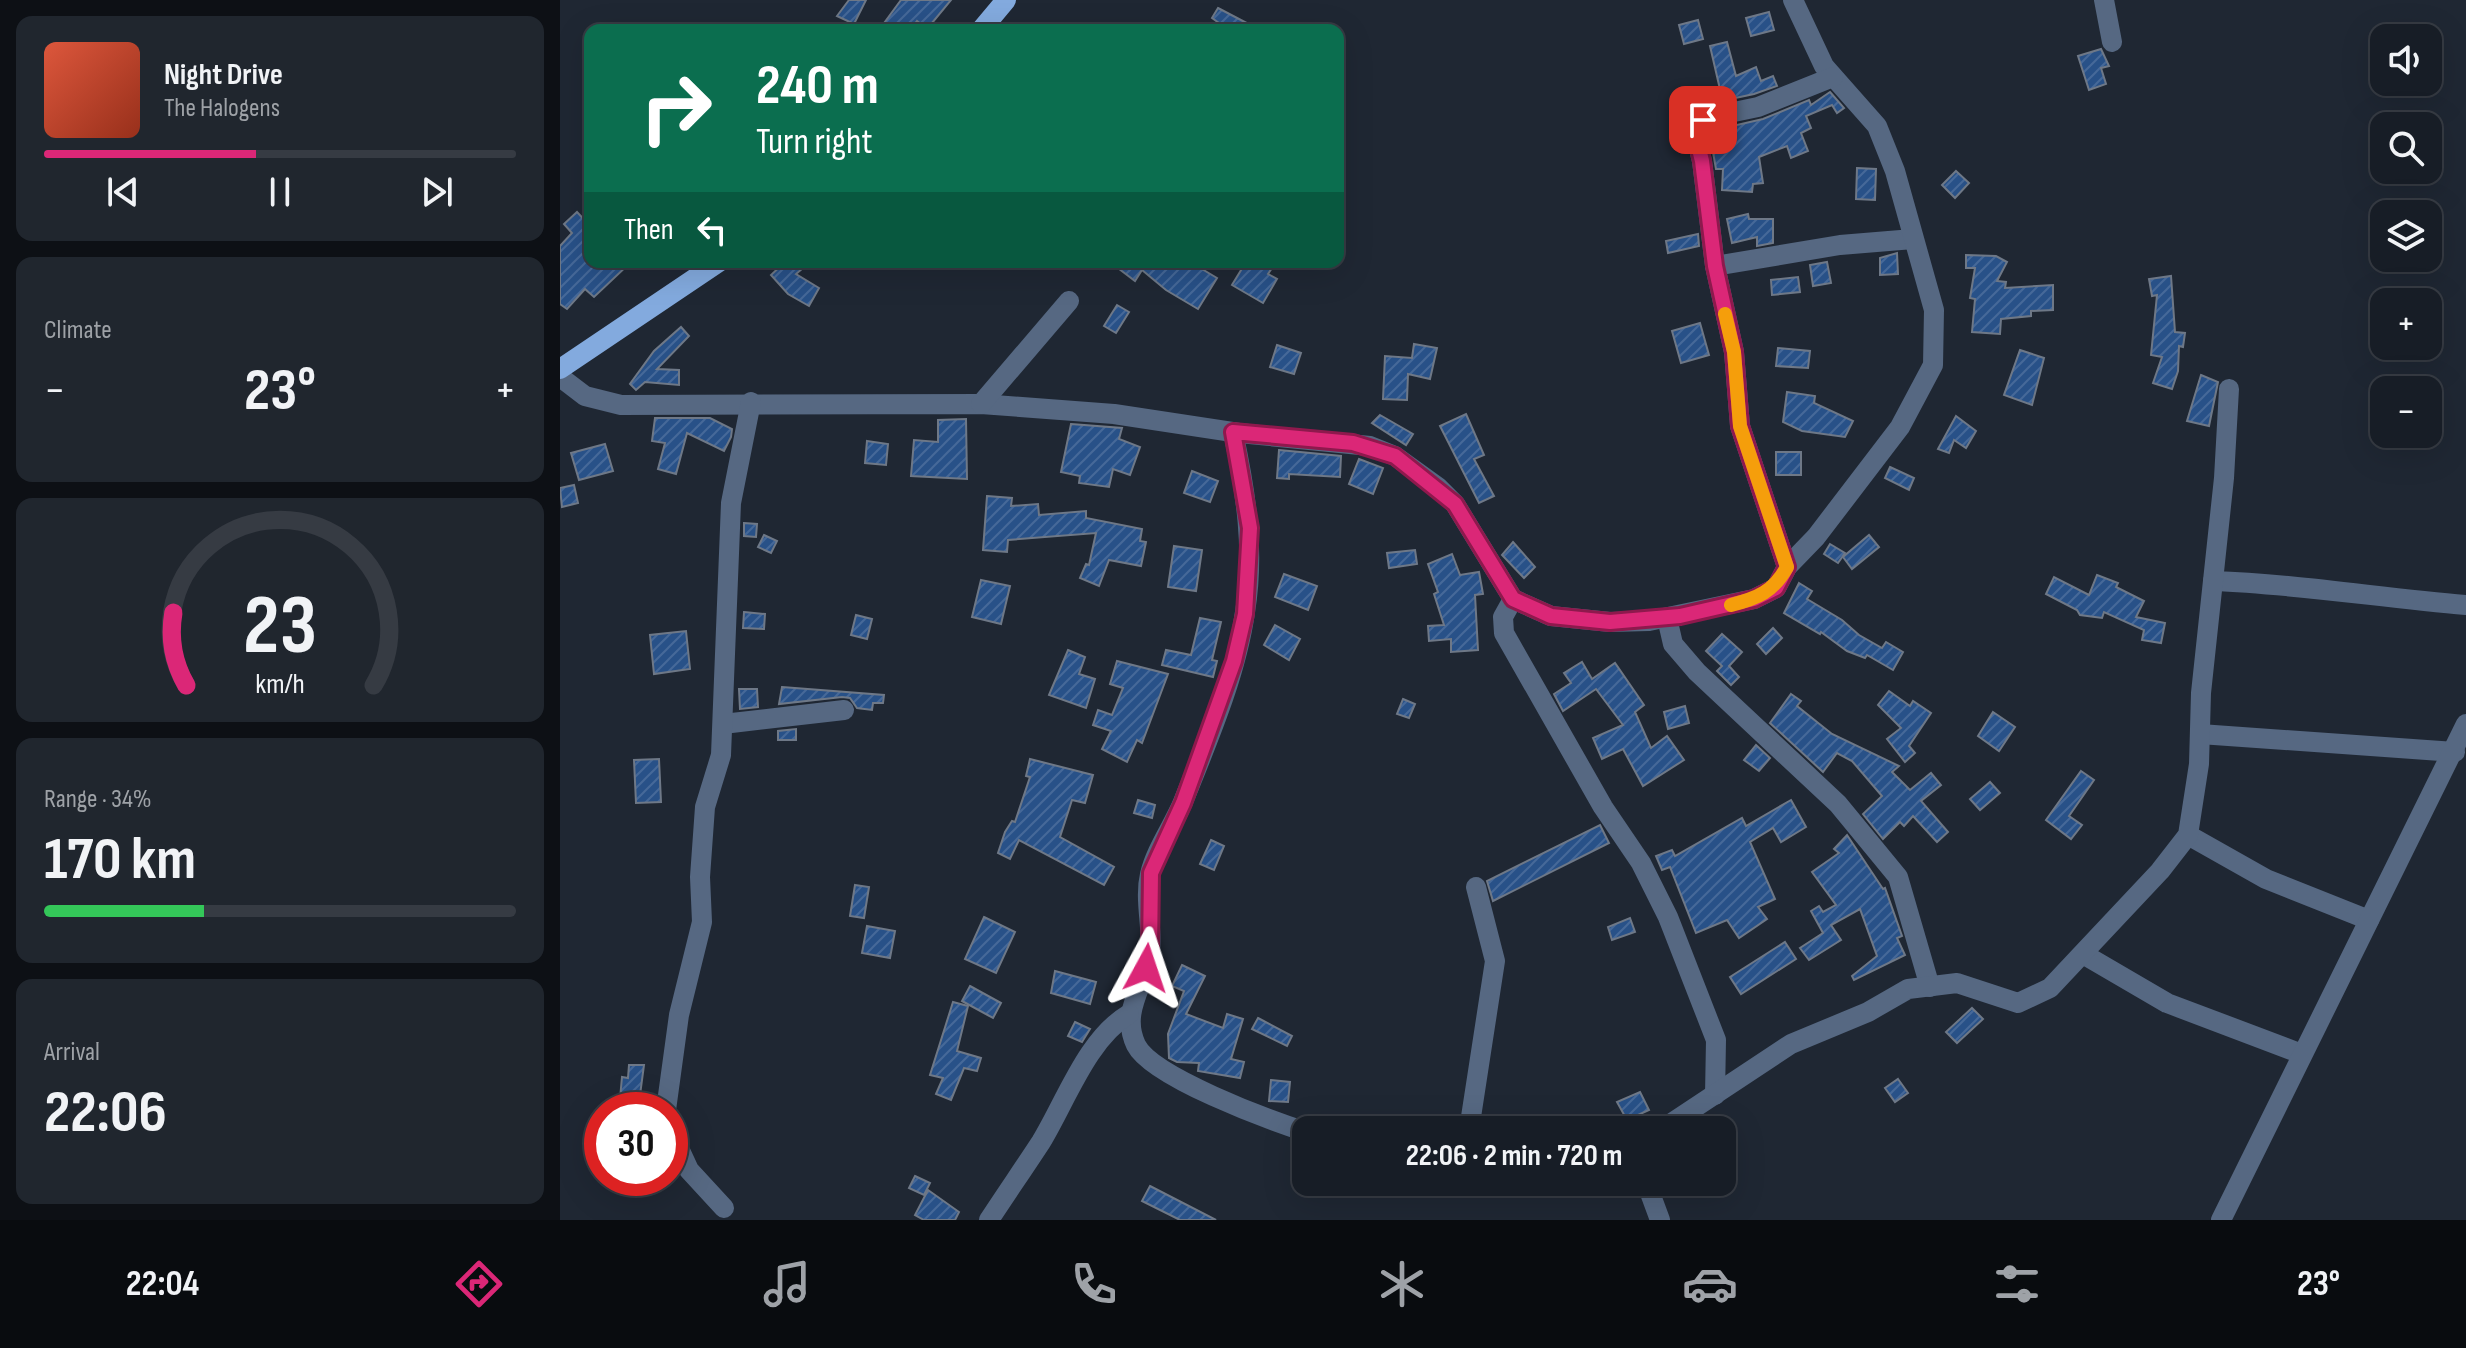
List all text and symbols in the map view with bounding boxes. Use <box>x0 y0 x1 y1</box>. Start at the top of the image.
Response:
map controls <box>2370 24 2442 448</box>
button: sound <box>2370 24 2442 96</box>
text: 240 m <box>756 53 879 120</box>
icon: right <box>624 56 728 160</box>
text: Night Drive <box>164 57 283 93</box>
pin <box>1669 86 1737 154</box>
text: The Halogens <box>164 93 280 124</box>
icon: arrive <box>1681 98 1725 142</box>
button: search <box>2370 112 2442 184</box>
text: Turn right <box>756 121 873 164</box>
icon: previous <box>101 170 145 214</box>
icon: pause <box>258 170 302 214</box>
icon: next <box>415 170 459 214</box>
button: layers <box>2370 200 2442 272</box>
icon: left <box>690 208 734 252</box>
text: Then <box>624 212 674 248</box>
button: + <box>2370 288 2442 360</box>
text: Climate <box>44 315 112 346</box>
text: 23° <box>244 355 316 427</box>
text: − <box>44 364 66 417</box>
text: + <box>494 364 516 417</box>
button: − <box>2370 376 2442 448</box>
text: 23 <box>243 577 317 677</box>
text: km/h <box>255 667 305 702</box>
text: Range · 34% <box>44 784 152 815</box>
text: 170 km <box>44 824 196 896</box>
position arrow <box>1104 926 1188 1010</box>
text: Arrival <box>44 1037 100 1068</box>
text: 22:06 <box>44 1077 167 1149</box>
speed limit sign: 30 <box>584 1092 688 1196</box>
text: 22:06 · 2 min · 720 m <box>1406 1138 1622 1174</box>
icon: directions <box>451 1256 507 1312</box>
icon: music <box>759 1256 815 1312</box>
icon: phone <box>1066 1256 1122 1312</box>
icon: climate <box>1374 1256 1430 1312</box>
icon: car <box>1682 1256 1738 1312</box>
icon: filters <box>1989 1256 2045 1312</box>
text: 22:04 <box>126 1263 199 1306</box>
text: 23° <box>2297 1263 2340 1306</box>

